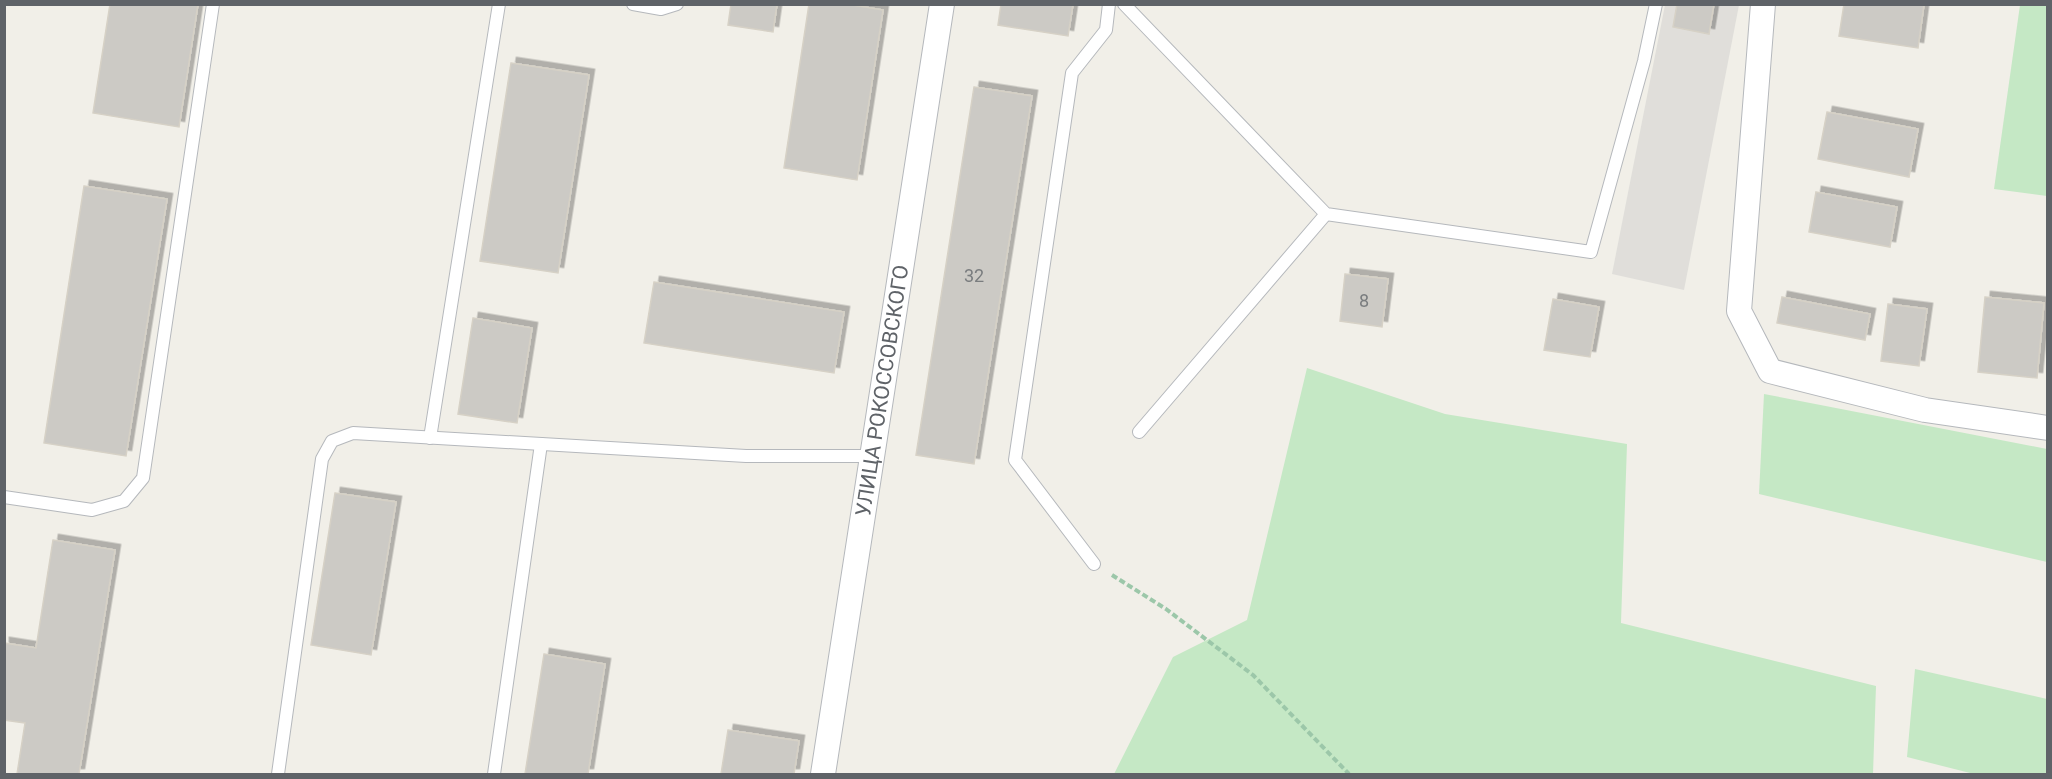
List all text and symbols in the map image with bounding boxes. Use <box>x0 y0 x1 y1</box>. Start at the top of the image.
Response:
street label: УЛИЦА РОКОССОВСКОГО <box>851 263 914 518</box>
house number: 32 <box>964 265 984 286</box>
house number: 8 <box>1359 290 1369 311</box>

